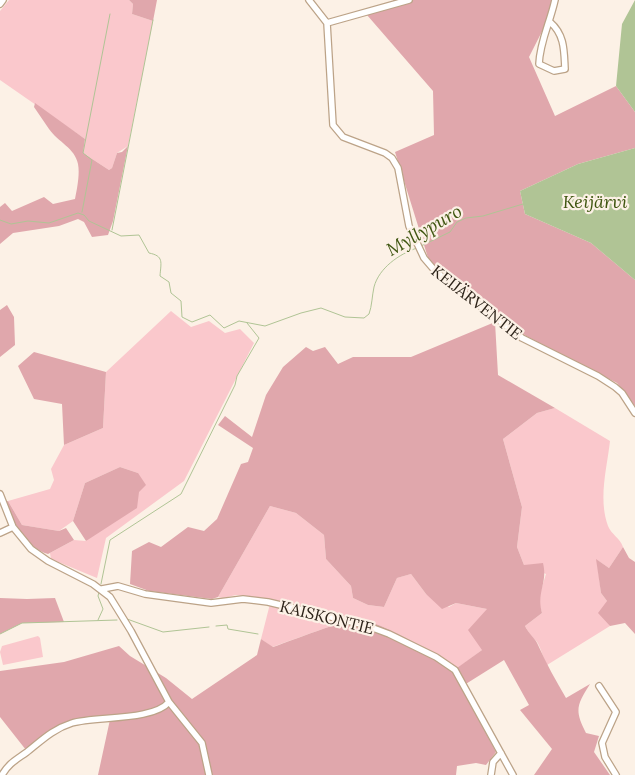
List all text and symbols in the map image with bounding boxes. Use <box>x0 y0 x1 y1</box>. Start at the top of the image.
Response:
water label: Keijärvi <box>563 190 627 213</box>
water label: Myllypuro <box>382 199 466 261</box>
street label: KEIJÄRVENTIE <box>428 260 526 344</box>
street label: KAISKONTIE <box>278 596 376 638</box>

